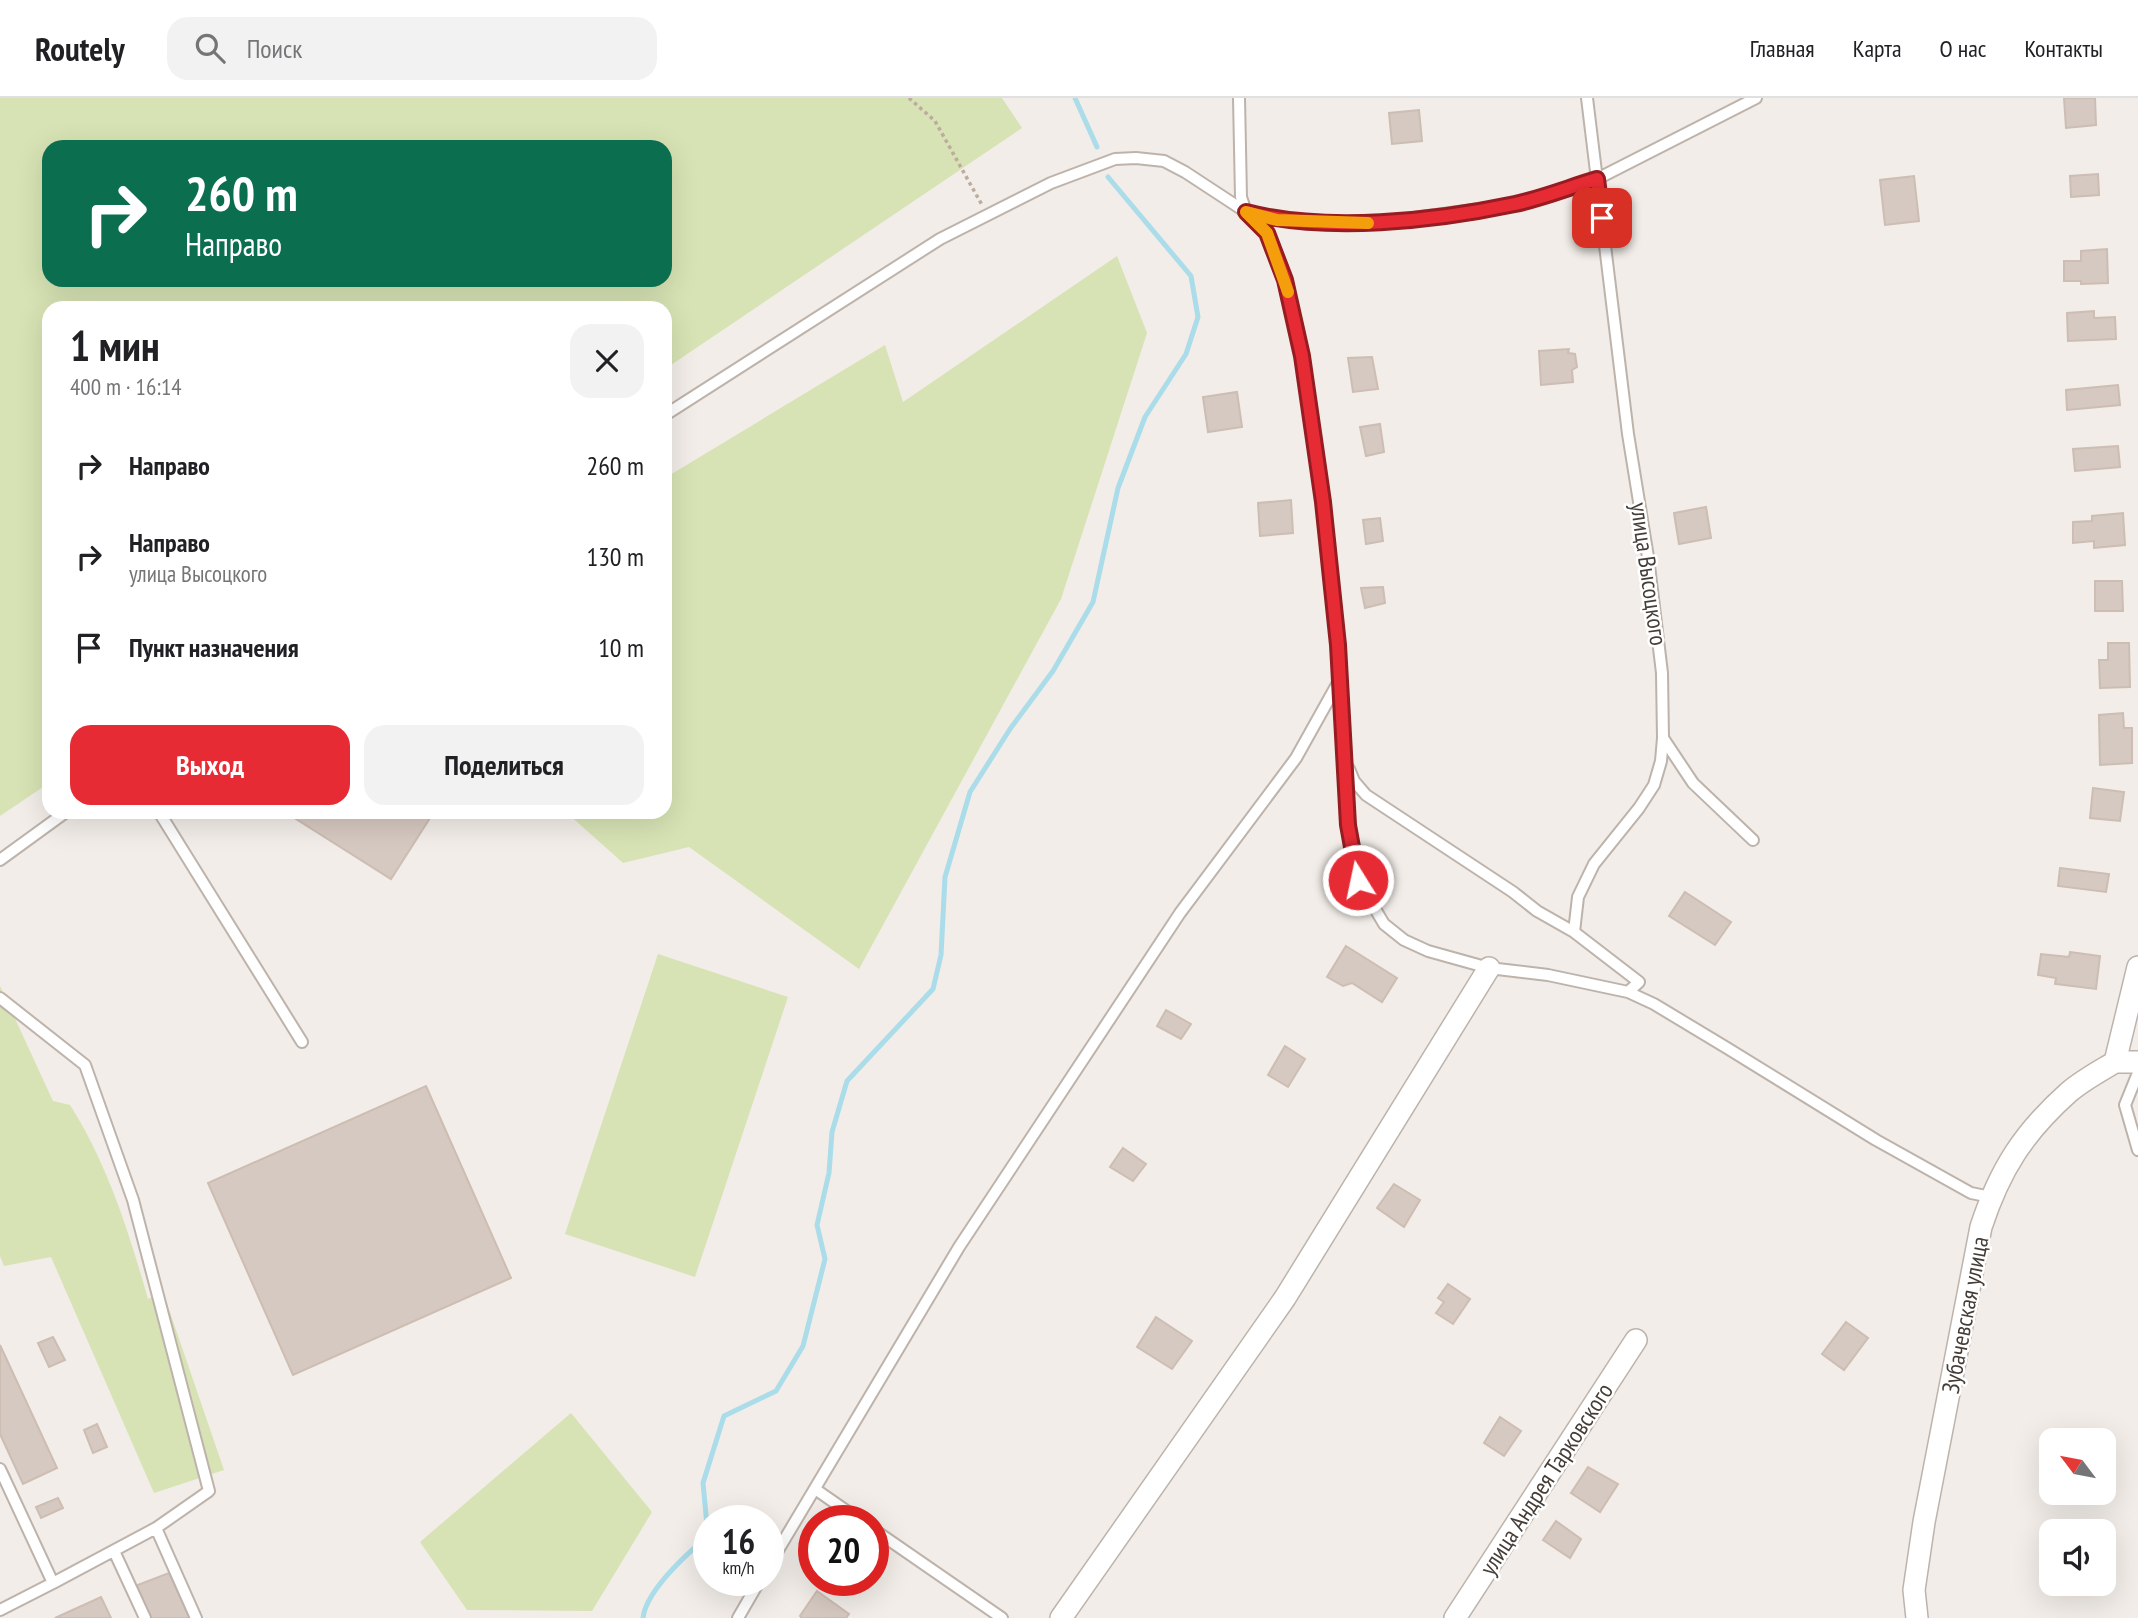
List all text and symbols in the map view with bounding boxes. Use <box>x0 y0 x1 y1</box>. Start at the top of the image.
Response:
search box <box>167 17 657 80</box>
text: Routely <box>35 27 125 70</box>
icon: search <box>191 29 229 67</box>
text: Поиск <box>247 32 302 65</box>
text: Главная <box>1750 33 1815 64</box>
text: Карта <box>1853 33 1902 64</box>
text: О нас <box>1940 33 1986 64</box>
text: Контакты <box>2024 33 2103 64</box>
text: 260 m <box>185 161 298 225</box>
icon: right <box>70 168 161 259</box>
pin <box>1572 188 1632 248</box>
icon: arrive <box>1583 199 1621 237</box>
text: Направо <box>185 223 282 265</box>
text: 1 мин <box>70 318 160 373</box>
button: close <box>570 324 644 398</box>
text: 400 m · 16:14 <box>70 372 182 401</box>
icon: right <box>70 447 108 485</box>
text: Направо <box>129 449 210 482</box>
text: 260 m <box>586 449 644 482</box>
street label: улица Высоцкого <box>1624 500 1674 648</box>
text: Направо <box>129 526 210 559</box>
icon: right <box>70 538 108 576</box>
text: 130 m <box>586 540 644 573</box>
text: улица Высоцкого <box>129 559 267 588</box>
icon: arrive <box>70 629 108 667</box>
text: Пункт назначения <box>129 631 299 664</box>
text: 10 m <box>598 631 644 664</box>
button: Выход <box>70 725 350 805</box>
button: Поделиться <box>364 725 644 805</box>
position arrow <box>1321 843 1395 917</box>
street label: Зубачевская улица <box>1935 1234 1995 1396</box>
street label: улица Андрея Тарковского <box>1472 1377 1620 1581</box>
north arrow <box>2039 1428 2116 1505</box>
map controls <box>2039 1428 2116 1596</box>
speed limit sign: 20 <box>798 1505 889 1596</box>
text: 16 <box>722 1518 755 1564</box>
button: sound <box>2039 1519 2116 1596</box>
text: km/h <box>723 1556 754 1579</box>

